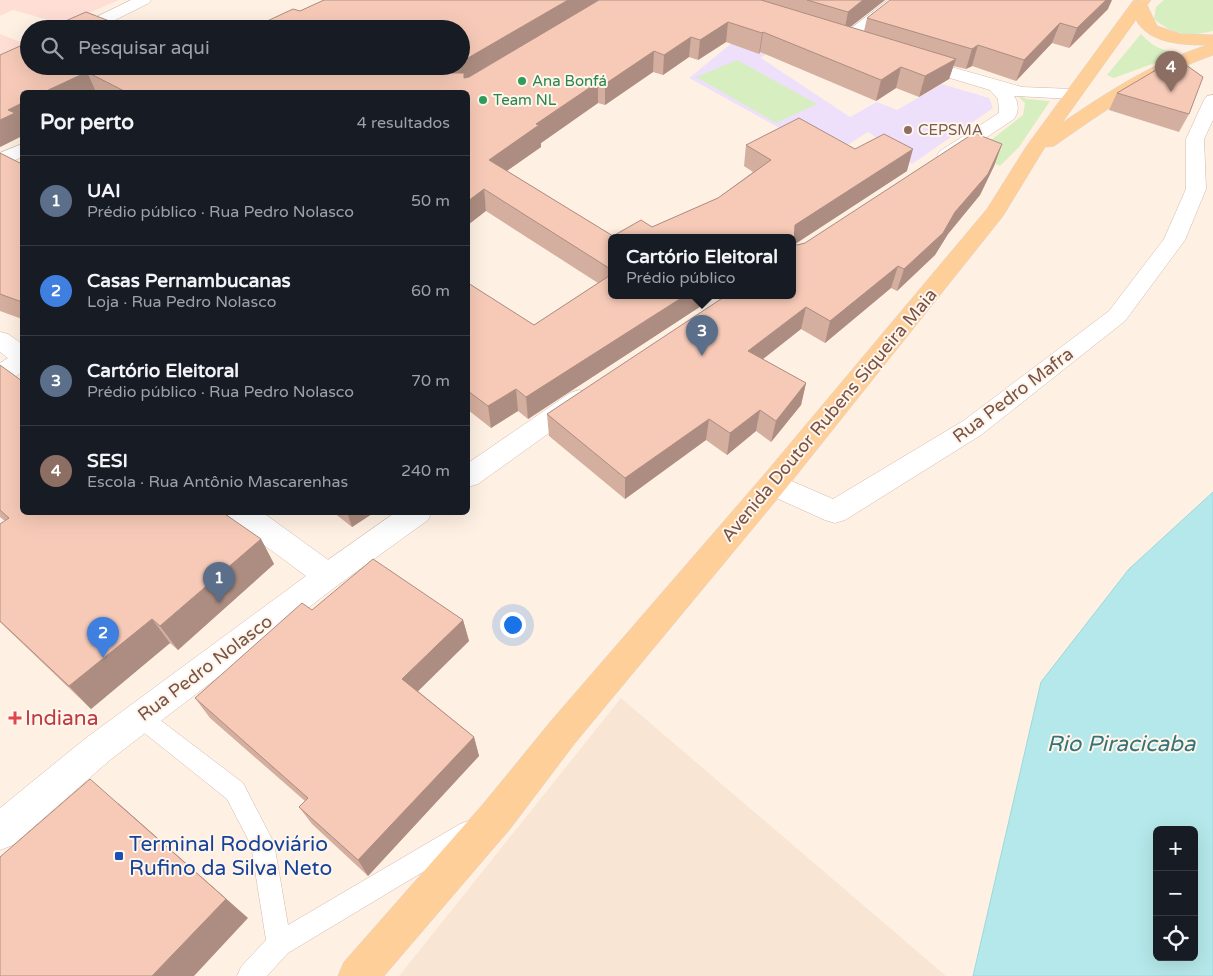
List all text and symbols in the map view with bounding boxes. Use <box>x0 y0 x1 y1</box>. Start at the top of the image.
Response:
search box <box>20 20 470 75</box>
icon: search <box>38 34 66 62</box>
text: Pesquisar aqui <box>78 37 210 59</box>
pin: 4 <box>1155 51 1187 92</box>
place label: Ana Bonfá <box>532 72 607 90</box>
marker: Ana Bonfá <box>516 75 528 87</box>
place label: Team NL <box>493 91 557 109</box>
marker: Team NL <box>477 94 489 106</box>
text: Por perto <box>40 110 134 135</box>
text: 4 resultados <box>357 113 450 133</box>
place label: CEPSMA <box>918 121 983 139</box>
marker: CEPSMA <box>902 124 914 136</box>
text: UAI <box>87 180 121 202</box>
text: 1 <box>51 191 61 211</box>
text: 50 m <box>411 191 450 211</box>
text: Prédio público · Rua Pedro Nolasco <box>87 202 354 222</box>
popup <box>608 234 796 299</box>
text: Cartório Eleitoral <box>626 246 778 268</box>
text: Prédio público <box>626 268 736 288</box>
text: Casas Pernambucanas <box>87 270 291 292</box>
text: 2 <box>51 281 61 301</box>
text: 60 m <box>411 281 450 301</box>
street label: Avenida Doutor Rubens Siqueira Maia <box>716 284 942 546</box>
text: Loja · Rua Pedro Nolasco <box>87 292 276 312</box>
pin: 3 <box>686 315 718 356</box>
street label: Rua Pedro Mafra <box>948 342 1078 448</box>
text: Cartório Eleitoral <box>87 360 239 382</box>
text: 3 <box>51 371 61 391</box>
text: 70 m <box>411 371 450 391</box>
text: Prédio público · Rua Pedro Nolasco <box>87 382 354 402</box>
text: SESI <box>87 450 128 472</box>
text: 4 <box>51 461 61 481</box>
text: 240 m <box>401 461 450 481</box>
text: Escola · Rua Antônio Mascarenhas <box>87 472 348 492</box>
pin: 1 <box>203 562 235 603</box>
street label: Rua Pedro Nolasco <box>133 610 277 726</box>
your location <box>500 612 526 638</box>
pin: 2 <box>87 617 119 658</box>
place label: Indiana <box>25 706 98 731</box>
marker: Indiana <box>9 712 21 724</box>
water label: Rio Piracicaba <box>1047 731 1196 757</box>
map controls <box>1153 826 1198 961</box>
button: + <box>1153 826 1198 871</box>
place label: Terminal Rodoviário Rufino da Silva Neto <box>129 832 332 881</box>
marker: Terminal Rodoviário Rufino da Silva Neto <box>113 850 125 862</box>
button: − <box>1153 871 1198 916</box>
button: locate <box>1153 916 1198 961</box>

